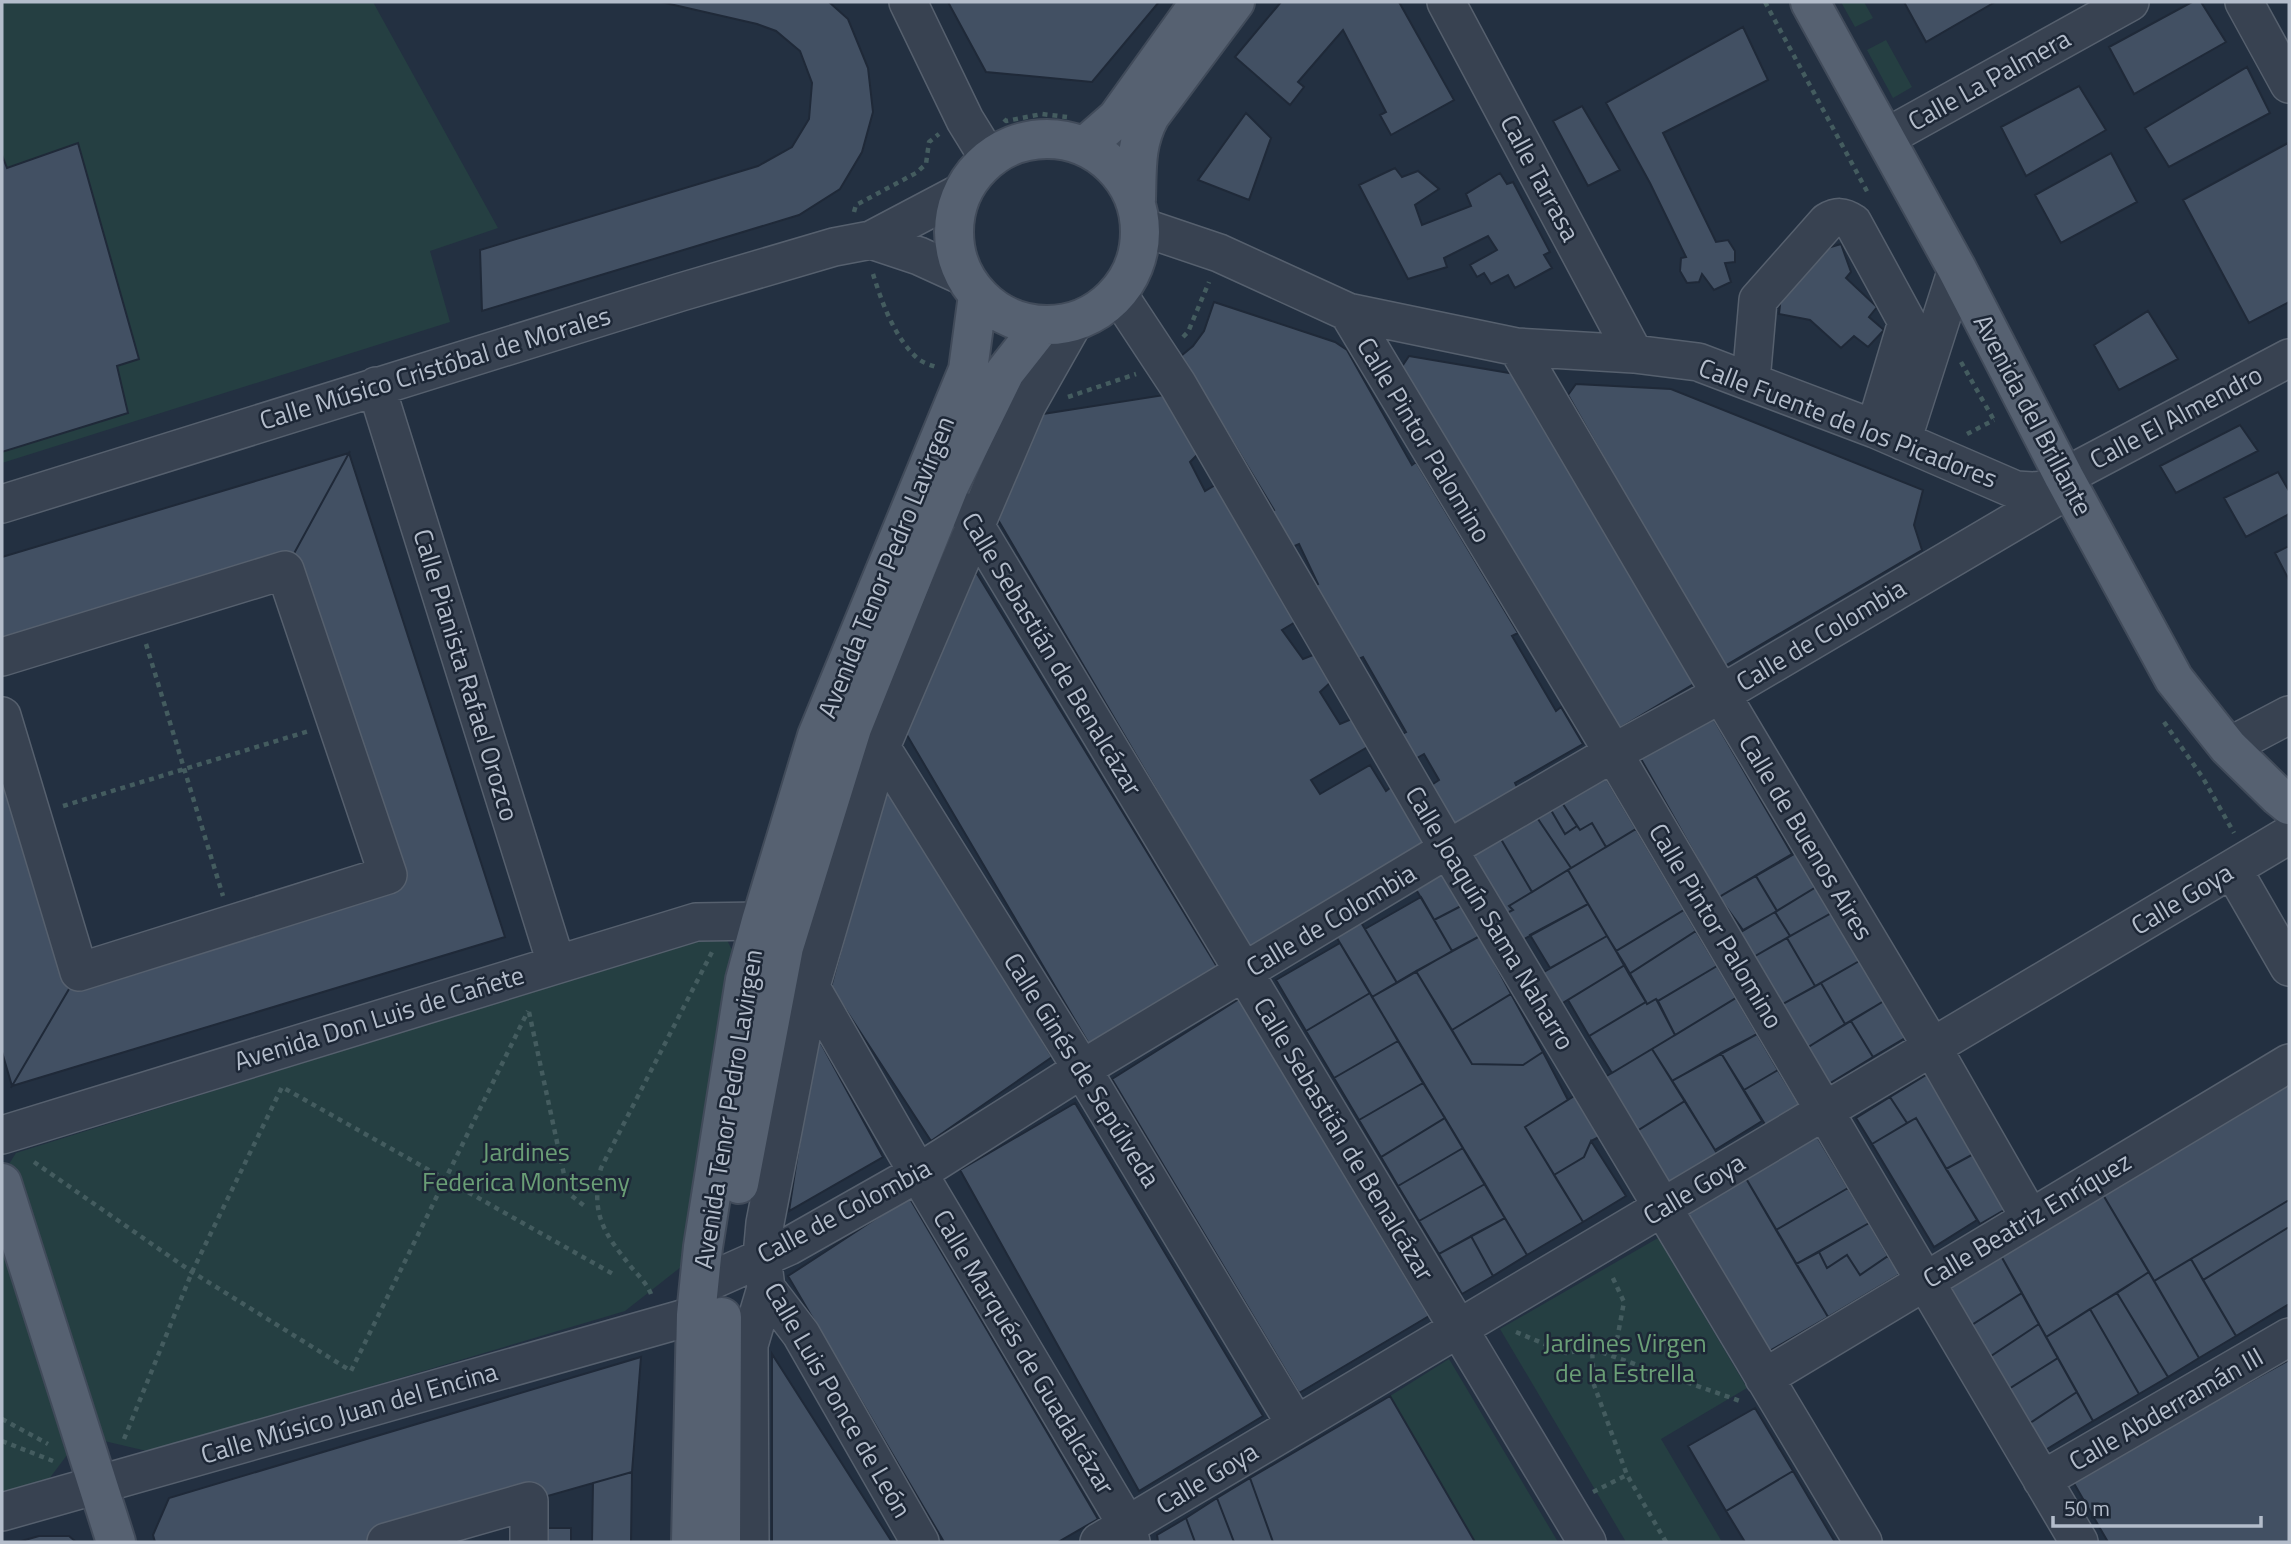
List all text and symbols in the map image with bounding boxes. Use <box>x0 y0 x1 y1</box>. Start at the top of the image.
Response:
street label: Calle La Palmera <box>1900 19 2077 140</box>
street label: Calle Tarrasa <box>1491 107 1590 248</box>
street label: Calle Músico Cristóbal de Morales <box>254 295 615 440</box>
street label: Avenida del Brillante <box>1964 307 2103 522</box>
street label: Calle Pintor Palomino <box>1348 330 1501 550</box>
street label: Calle Fuente de los Picadores <box>1693 348 2003 498</box>
street label: Calle El Almendro <box>2082 355 2269 479</box>
street label: Avenida Tenor Pedro Lavirgen <box>807 410 964 724</box>
street label: Calle Sebastián de Benalcázar <box>952 505 1153 803</box>
street label: Calle Pianista Rafael Orozco <box>403 524 529 826</box>
street label: Calle de Colombia <box>1728 568 1913 701</box>
street label: Calle de Buenos Aires <box>1729 726 1883 947</box>
street label: Calle Joaquín Sama Naharro <box>1396 778 1585 1057</box>
street label: Calle Pintor Palomino <box>1640 816 1793 1036</box>
street label: Calle de Colombia <box>1238 853 1423 986</box>
street label: Calle Goya <box>2123 853 2240 944</box>
street label: Calle Ginés de Sepúlveda <box>994 945 1171 1195</box>
street label: Avenida Tenor Pedro Lavirgen <box>683 947 772 1271</box>
street label: Avenida Don Luis de Cañete <box>229 955 529 1080</box>
street label: Calle Sebastián de Benalcázar <box>1244 990 1445 1288</box>
park label: Jardines Federica Montseny <box>422 1132 630 1201</box>
street label: Calle Beatriz Enríquez <box>1915 1142 2138 1297</box>
street label: Calle Goya <box>1635 1143 1752 1234</box>
street label: Calle de Colombia <box>750 1148 938 1273</box>
street label: Calle Marqués de Guadalcázar <box>924 1202 1125 1502</box>
street label: Calle Luis Ponce de León <box>755 1275 922 1525</box>
park label: Jardines Virgen de la Estrella <box>1543 1323 1707 1392</box>
street label: Calle Abderramán III <box>2061 1337 2270 1480</box>
street label: Calle Músico Juan del Encina <box>196 1351 502 1474</box>
street label: Calle Goya <box>1148 1432 1265 1523</box>
scale bar <box>2053 1484 2261 1528</box>
text: 50 m <box>2064 1492 2110 1524</box>

